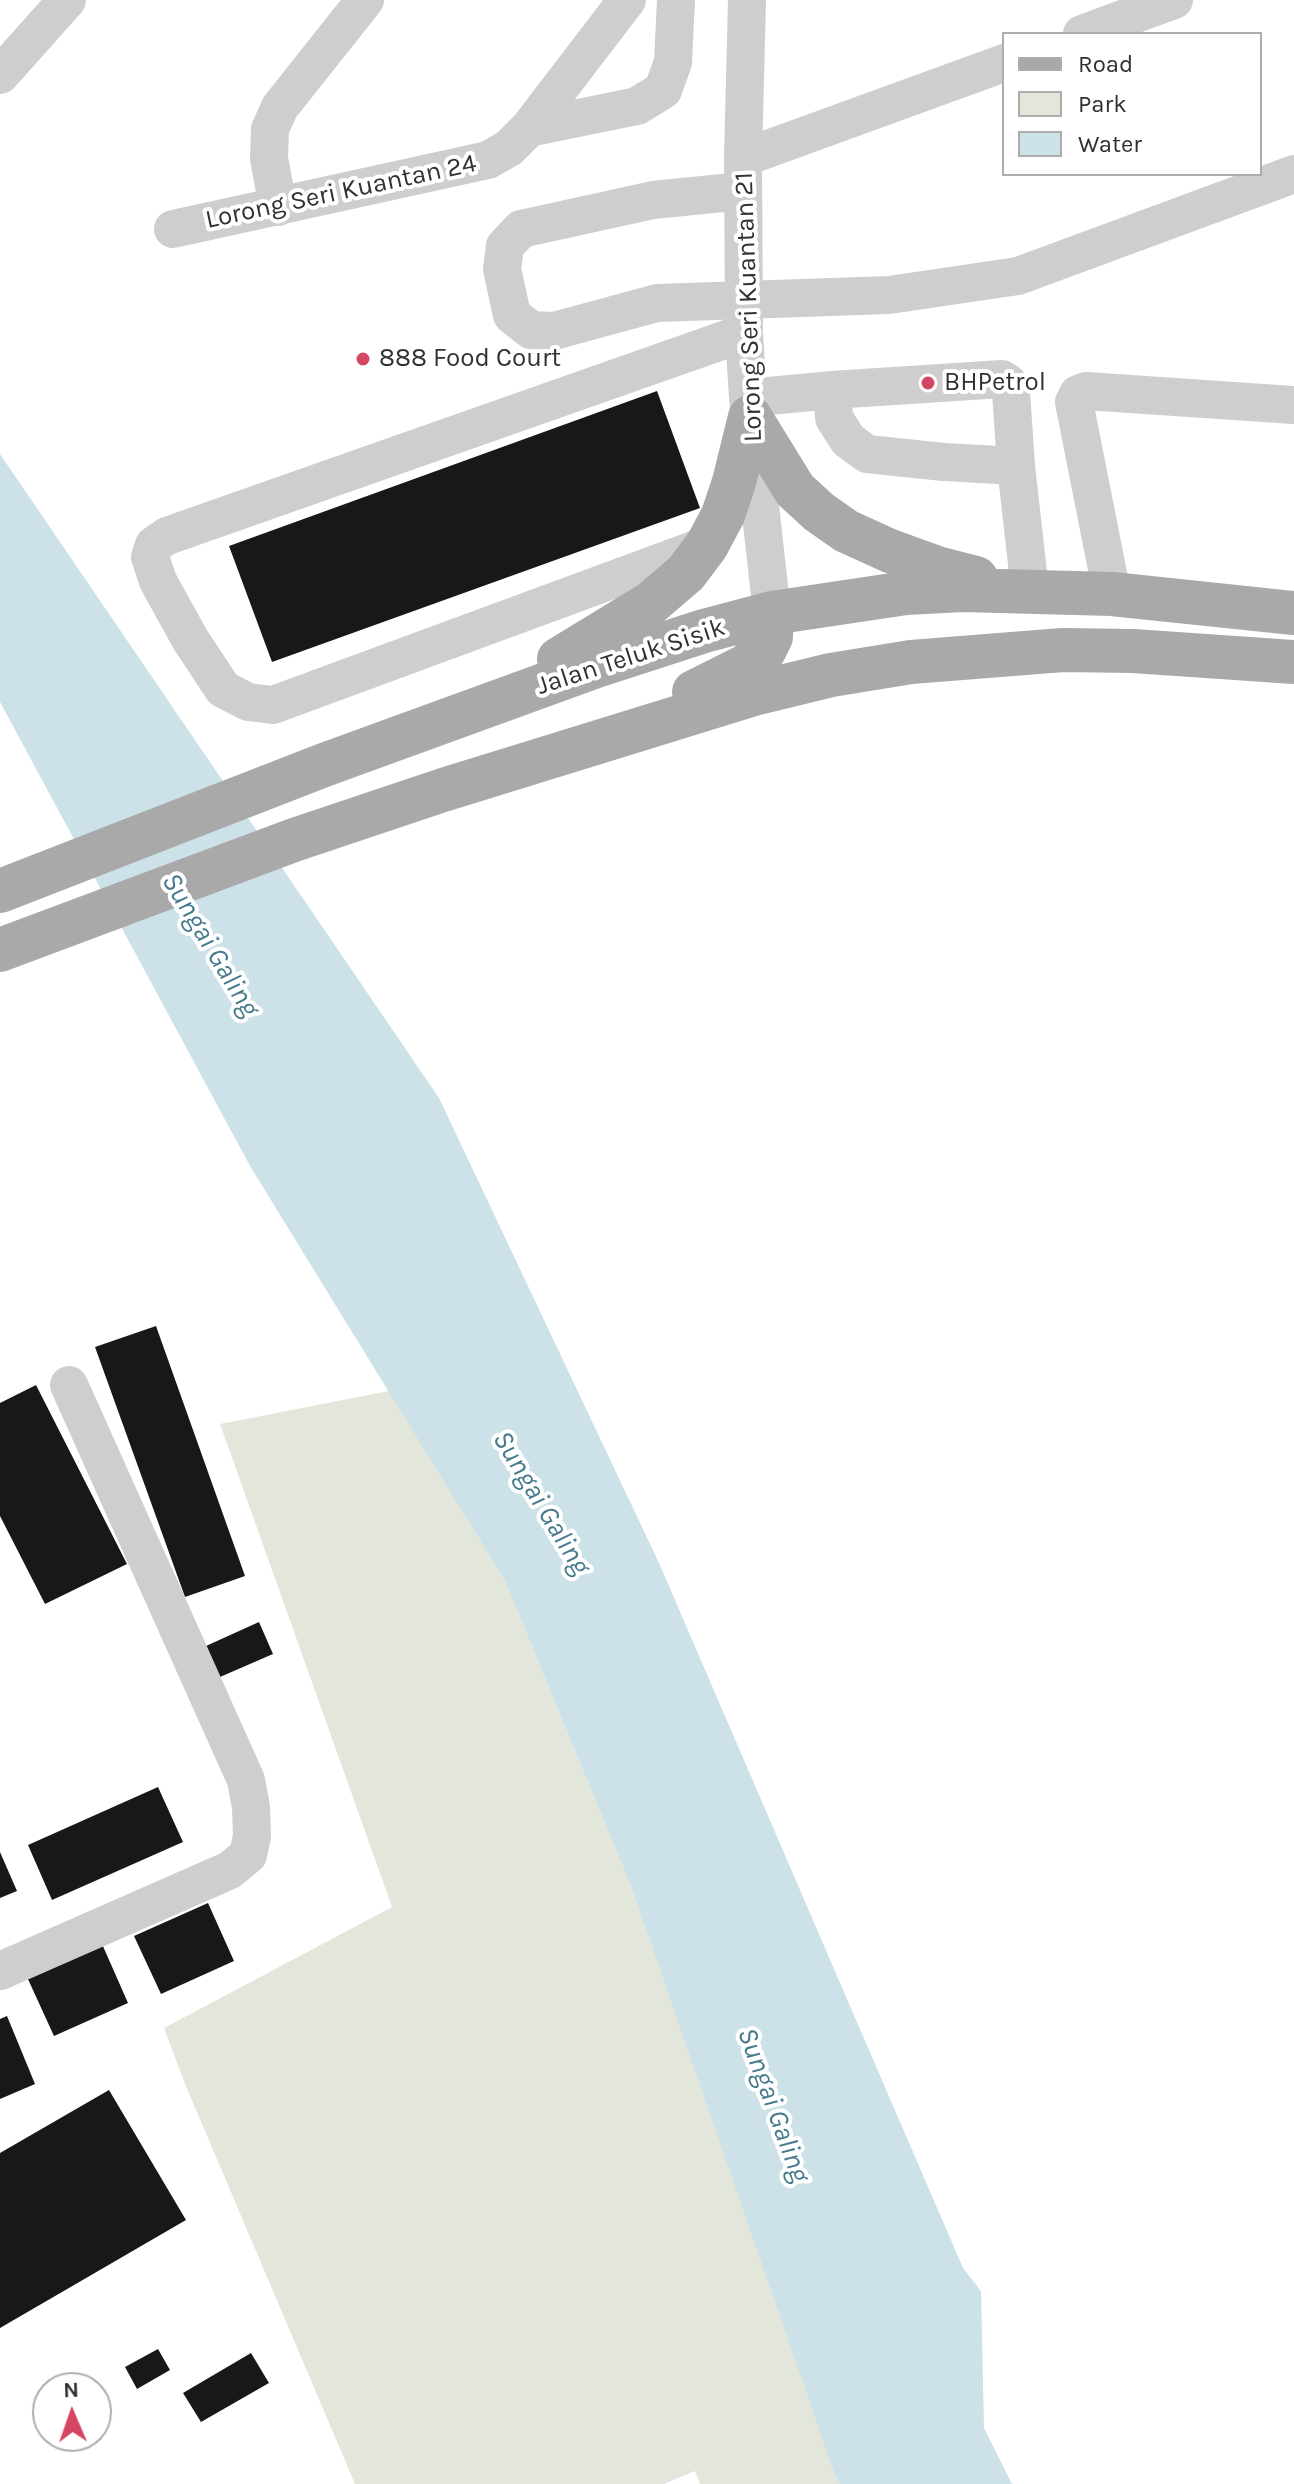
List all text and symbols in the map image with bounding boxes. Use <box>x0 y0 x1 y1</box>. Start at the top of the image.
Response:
legend <box>1002 32 1262 176</box>
text: Road <box>1078 50 1133 78</box>
text: Park <box>1078 90 1127 118</box>
text: Water <box>1078 130 1142 158</box>
street label: Lorong Seri Kuantan 24 <box>203 148 479 236</box>
street label: Lorong Seri Kuantan 21 <box>729 172 769 442</box>
place label: 888 Food Court <box>379 343 561 375</box>
marker: 888 Food Court <box>354 350 372 368</box>
place label: BHPetrol <box>944 367 1046 399</box>
marker: BHPetrol <box>919 374 937 392</box>
street label: Jalan Teluk Sisik <box>533 612 729 702</box>
water label: Sungai Galing <box>154 867 266 1023</box>
water label: Sungai Galing <box>485 1425 597 1581</box>
water label: Sungai Galing <box>730 2023 816 2187</box>
north arrow <box>32 2372 112 2452</box>
text: N <box>63 2377 80 2403</box>

